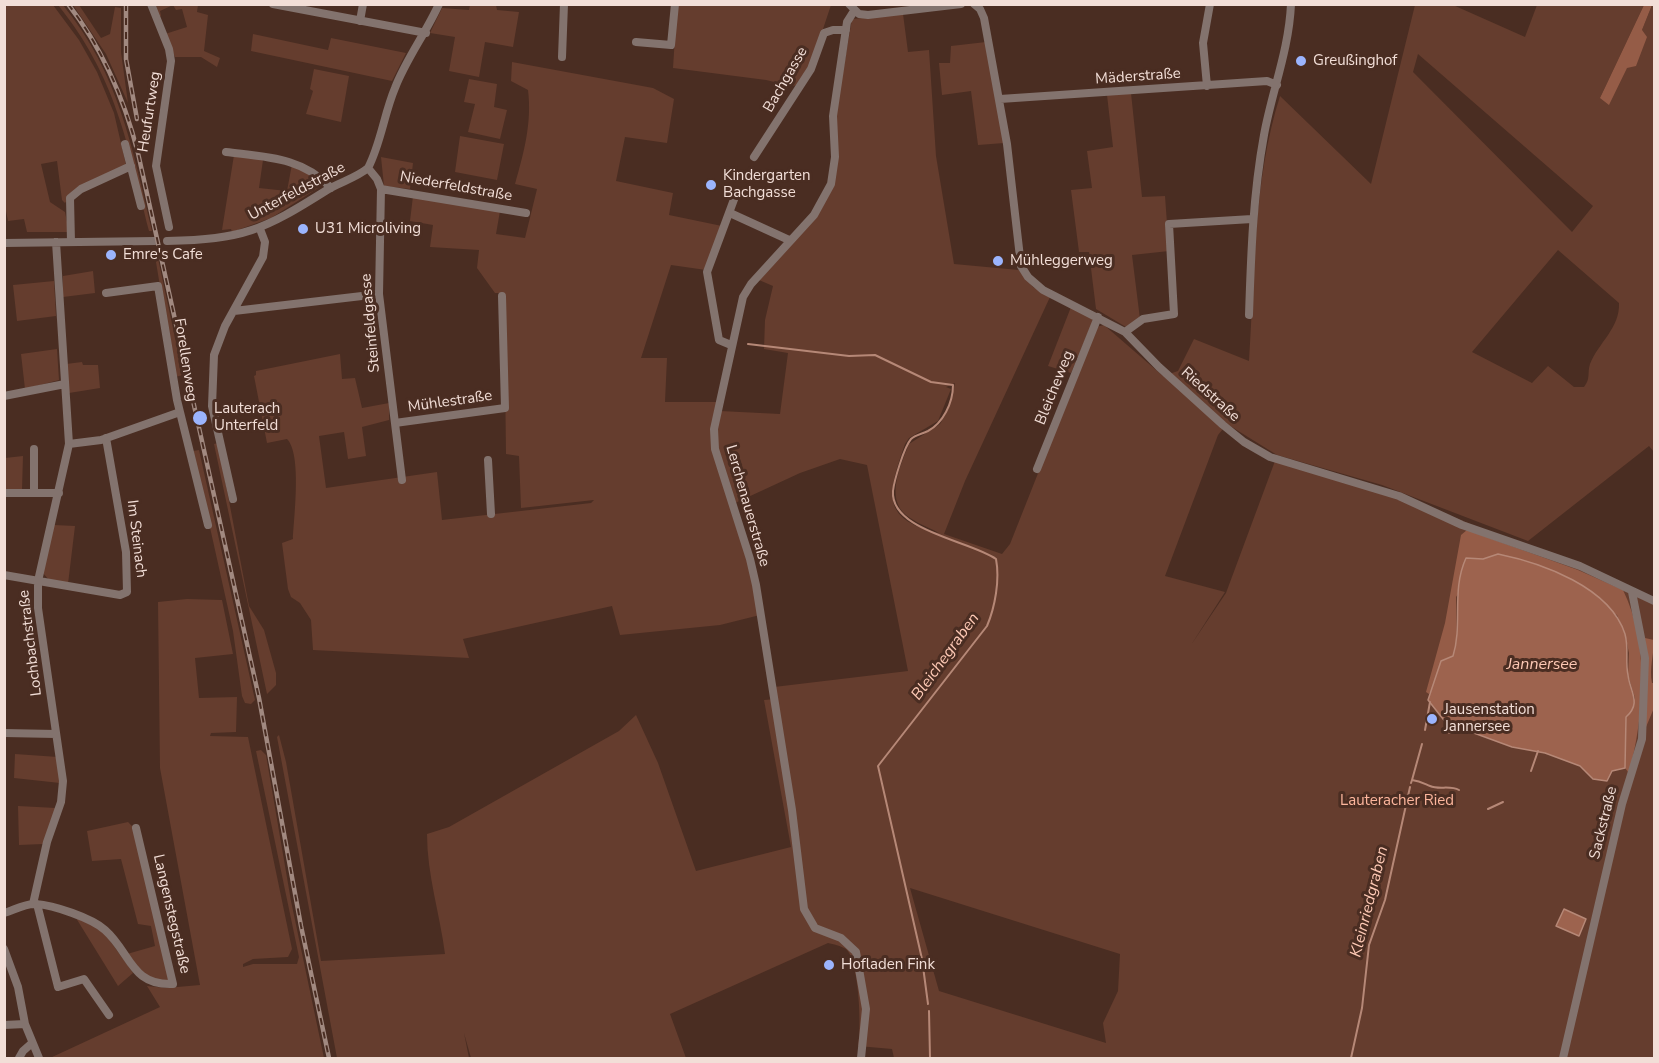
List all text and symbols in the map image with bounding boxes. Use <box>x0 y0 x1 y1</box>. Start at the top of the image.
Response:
street label: Bachgasse <box>760 44 812 116</box>
place label: Greußinghof <box>1313 52 1397 70</box>
marker: Greußinghof <box>1294 54 1308 68</box>
street label: Mäderstraße <box>1095 65 1181 89</box>
street label: Heufurtweg <box>135 70 165 154</box>
street label: Unterfeldstraße <box>246 159 348 225</box>
place label: Kindergarten Bachgasse <box>723 167 811 202</box>
street label: Niederfeldstraße <box>398 168 514 206</box>
marker: Kindergarten Bachgasse <box>704 178 718 192</box>
place label: U31 Microliving <box>315 220 421 238</box>
marker: U31 Microliving <box>296 222 310 236</box>
place label: Emre's Cafe <box>123 246 203 264</box>
marker: Emre's Cafe <box>104 248 118 262</box>
place label: Mühleggerweg <box>1010 252 1113 270</box>
marker: Mühleggerweg <box>991 254 1005 268</box>
street label: Steinfeldgasse <box>358 273 384 373</box>
street label: Forellenweg <box>170 317 200 403</box>
street label: Bleicheweg <box>1032 348 1078 428</box>
street label: Riedstraße <box>1177 364 1243 426</box>
street label: Mühlestraße <box>407 387 493 417</box>
place label: Lauterach Unterfeld <box>214 400 280 435</box>
marker: Lauterach Unterfeld <box>191 409 209 427</box>
street label: Lerchenauerstraße <box>721 443 773 569</box>
street label: Im Steinach <box>122 499 150 579</box>
street label: Lochbachstraße <box>16 589 46 697</box>
water label: Bleichegraben <box>908 610 984 704</box>
water label: Jannersee <box>1507 655 1577 675</box>
place label: Jausenstation Jannersee <box>1444 701 1535 736</box>
marker: Jausenstation Jannersee <box>1425 712 1439 726</box>
street label: Sackstraße <box>1586 785 1622 861</box>
park label: Lauteracher Ried <box>1340 792 1454 810</box>
water label: Kleinriedgraben <box>1347 845 1393 959</box>
street label: Langenstegstraße <box>149 853 193 975</box>
place label: Hofladen Fink <box>841 956 935 974</box>
marker: Hofladen Fink <box>822 958 836 972</box>

